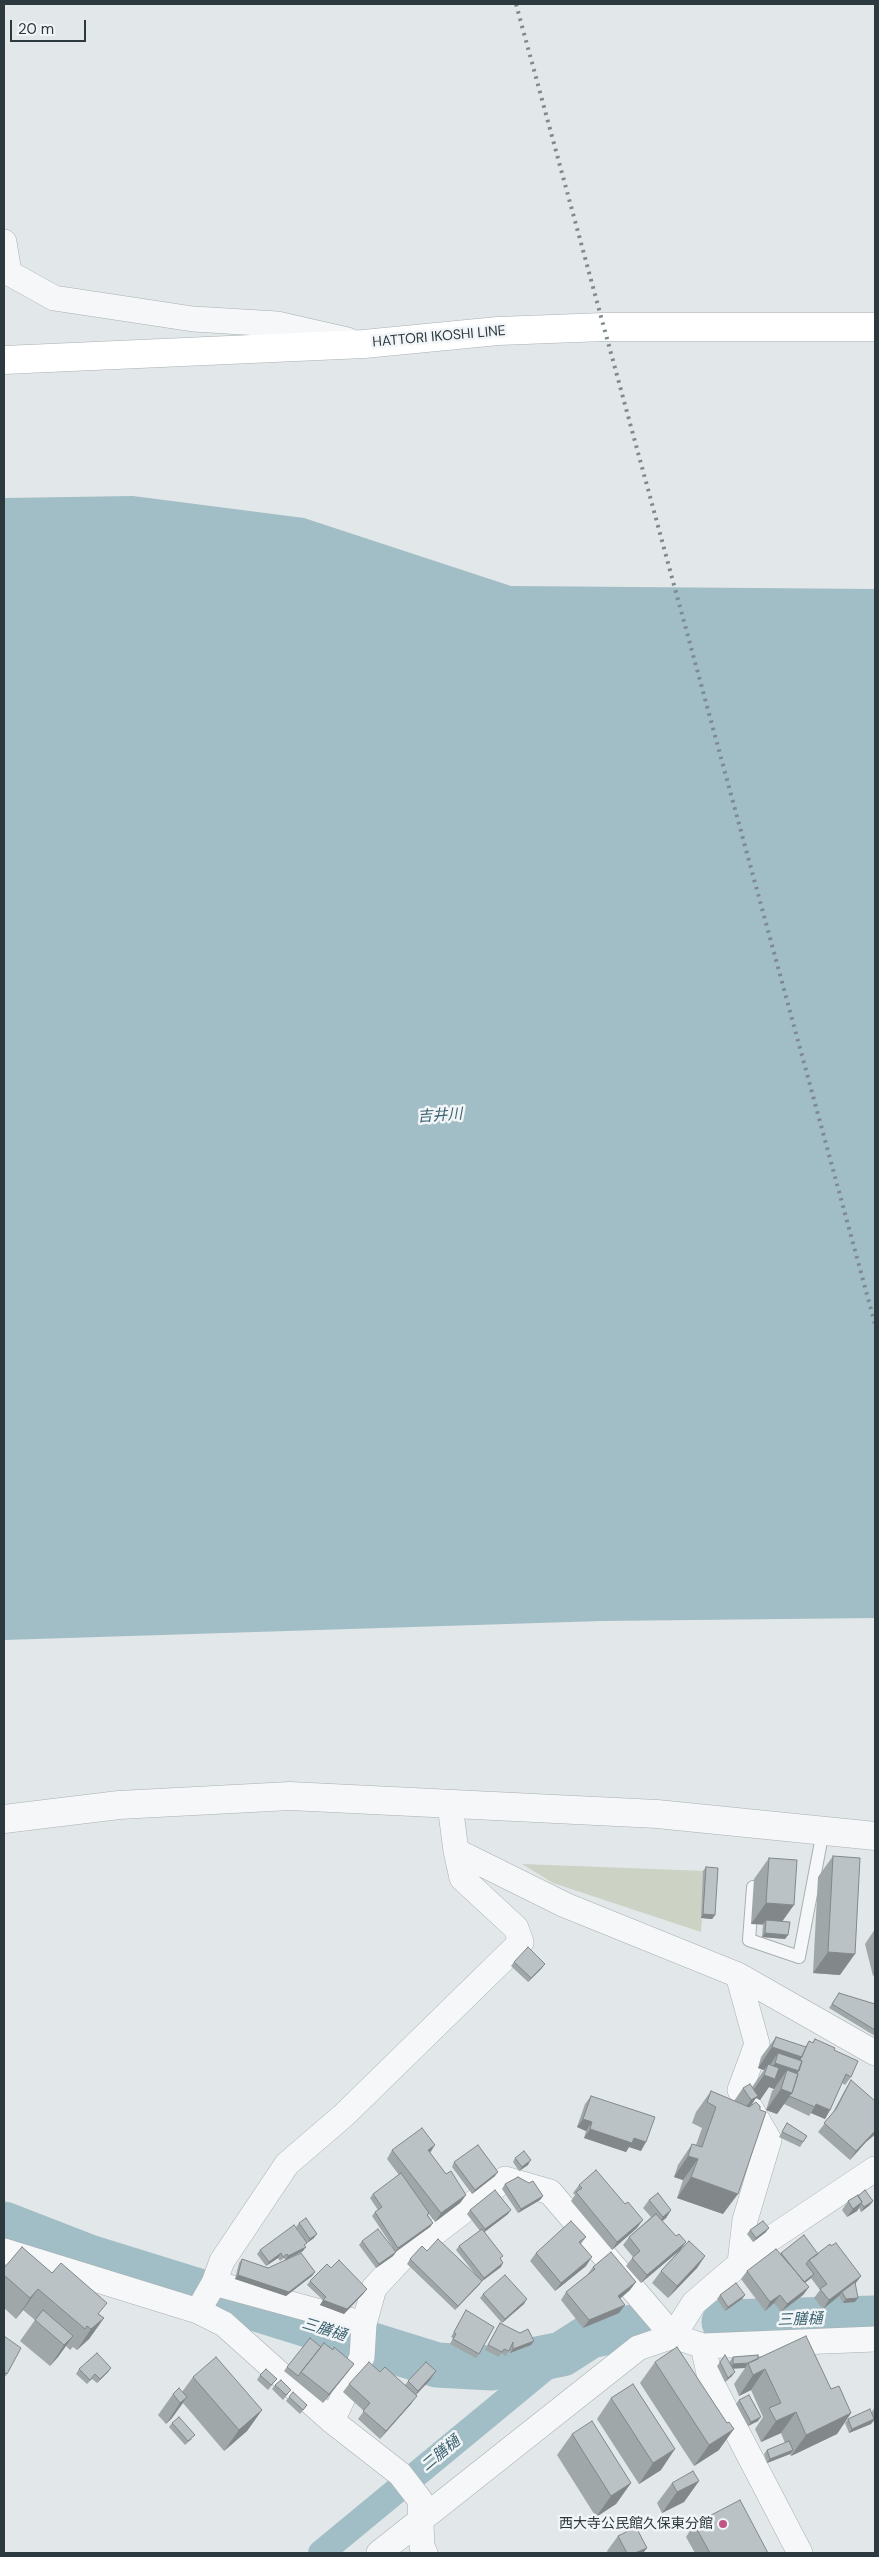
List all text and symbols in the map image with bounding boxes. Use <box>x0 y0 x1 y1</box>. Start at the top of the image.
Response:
scale bar <box>12 10 89 42</box>
text: 20 m <box>18 19 54 39</box>
street label: HATTORI IKOSHI LINE <box>372 323 506 351</box>
water label: 吉井川 <box>417 1105 463 1127</box>
water label: 三膳樋 <box>777 2310 823 2330</box>
water label: 三膳樋 <box>300 2315 348 2345</box>
water label: 二膳樋 <box>418 2433 464 2475</box>
place label: 西大寺公民館久保東分館 <box>559 2516 713 2532</box>
marker: 西大寺公民館久保東分館 <box>717 2518 729 2530</box>

